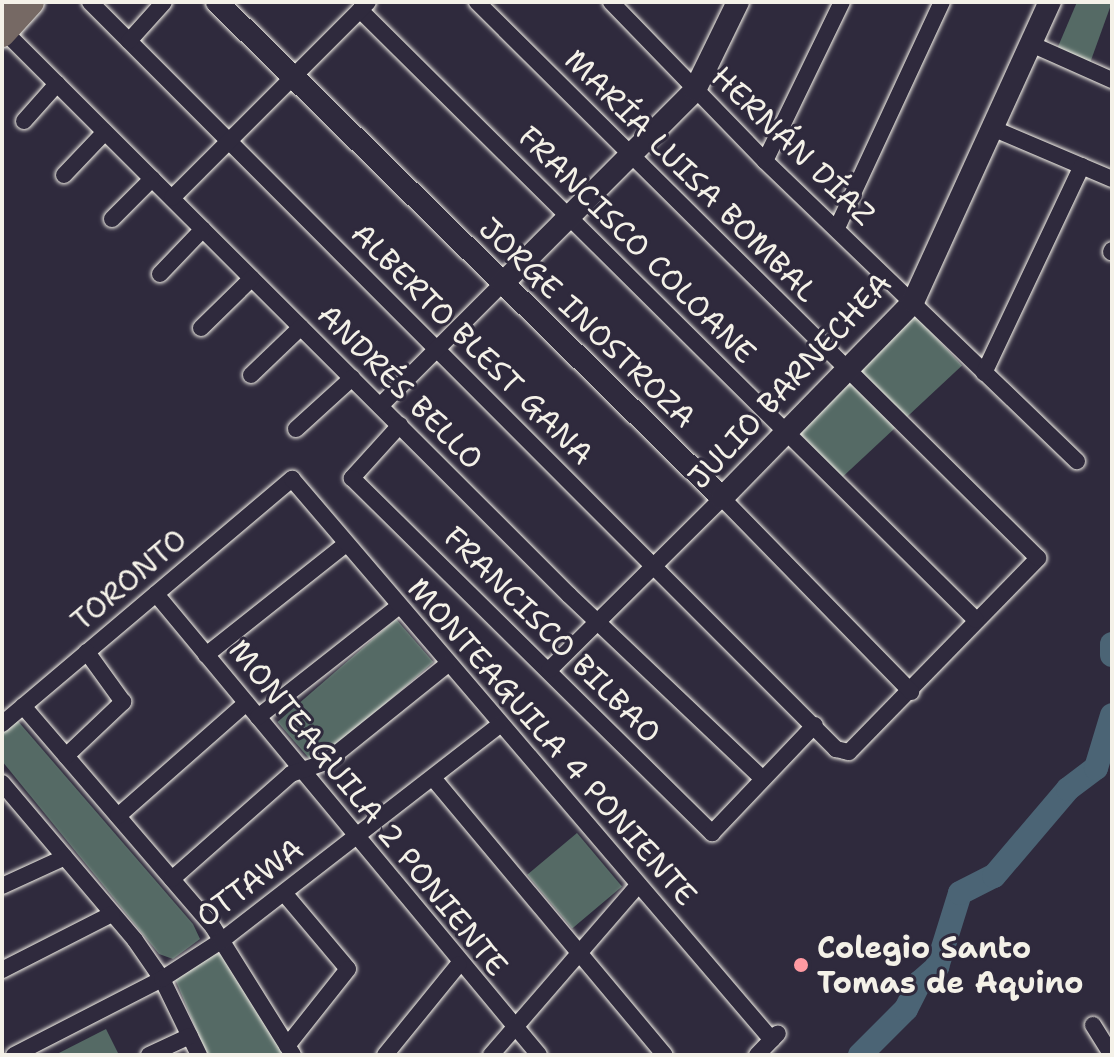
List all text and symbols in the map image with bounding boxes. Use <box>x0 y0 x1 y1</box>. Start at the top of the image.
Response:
street label: MARÍA LUISA BOMBAL <box>557 42 825 310</box>
street label: HERNÁN DÍAZ <box>704 59 882 233</box>
street label: FRANCISCO COLOANE <box>511 119 763 371</box>
street label: JORGE INOSTROZA <box>471 210 703 436</box>
street label: ALBERTO BLEST GANA <box>344 216 600 472</box>
street label: JULIO BARNECHEA <box>681 266 899 496</box>
street label: ANDRÉS BELLO <box>310 297 490 477</box>
street label: FRANCISCO BILBAO <box>436 519 668 751</box>
street label: TORONTO <box>64 521 194 639</box>
street label: MONTEAGUILA 4 PONIENTE <box>400 571 704 913</box>
street label: MONTEAGUILA 2 PONIENTE <box>221 633 515 983</box>
street label: OTTAWA <box>189 831 311 935</box>
place label: Colegio Santo Tomas de Aquino <box>817 930 1084 1000</box>
marker: Colegio Santo Tomas de Aquino <box>792 956 810 974</box>

